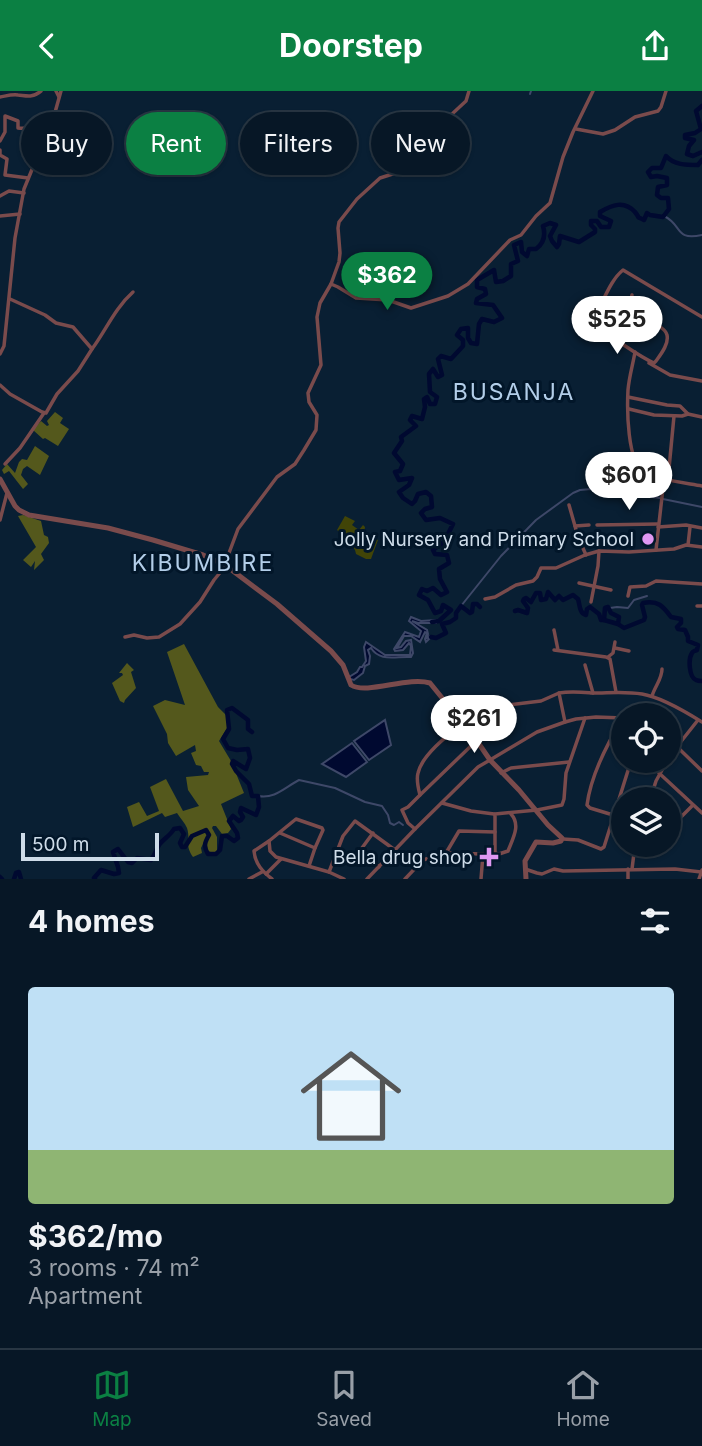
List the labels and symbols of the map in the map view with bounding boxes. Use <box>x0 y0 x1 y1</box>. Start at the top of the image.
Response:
pin: $362 <box>346 253 428 312</box>
pin: $525 <box>576 296 658 356</box>
district label: BUSANJA <box>453 378 575 406</box>
pin: $601 <box>588 453 670 512</box>
place label: Jolly Nursery and Primary School <box>334 528 634 551</box>
marker: Jolly Nursery and Primary School <box>640 531 656 547</box>
district label: KIBUMBIRE <box>132 549 274 577</box>
pin: $261 <box>433 695 515 755</box>
scale bar <box>21 830 159 862</box>
place label: Bella drug shop <box>333 846 473 869</box>
marker: Bella drug shop <box>479 847 499 867</box>

